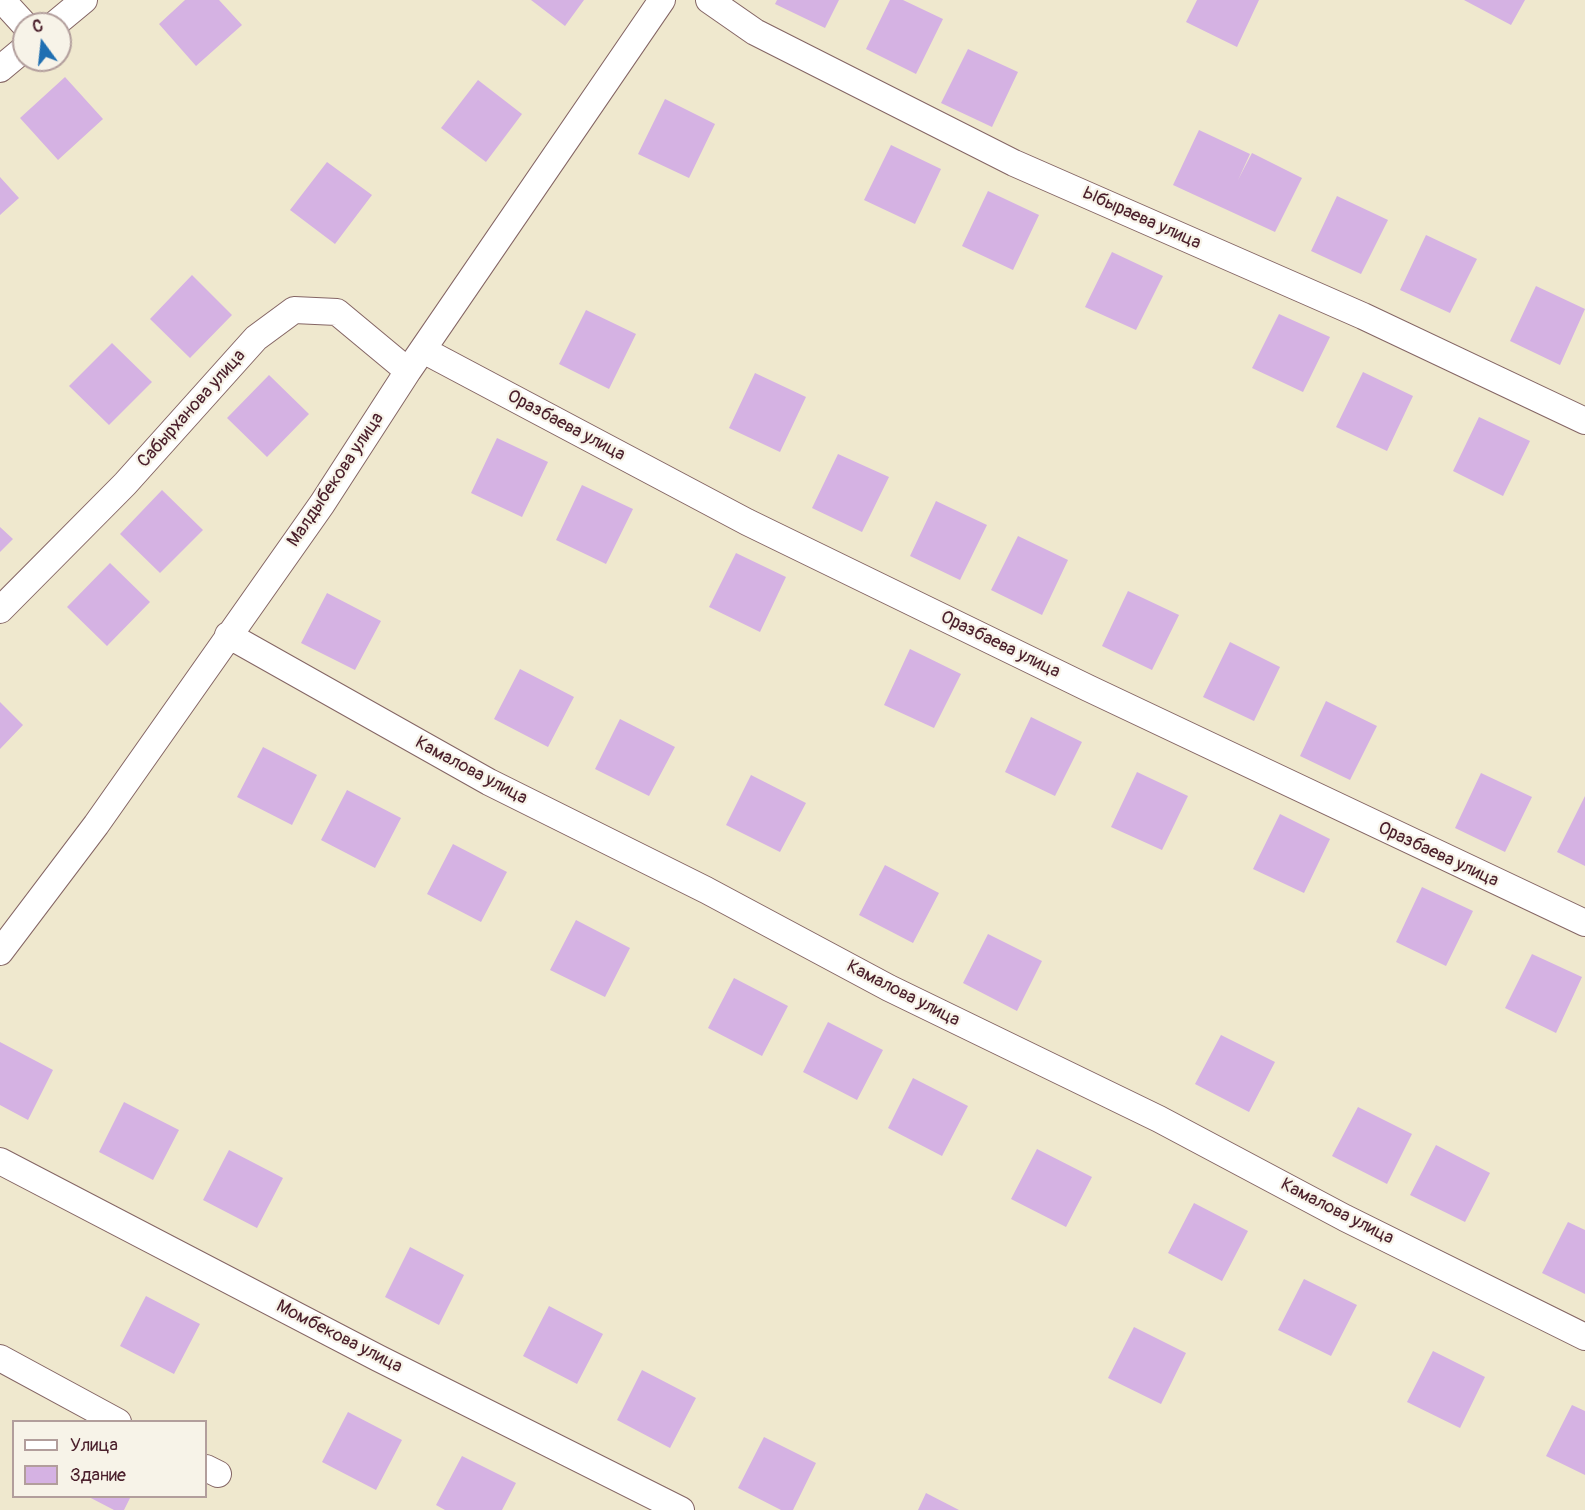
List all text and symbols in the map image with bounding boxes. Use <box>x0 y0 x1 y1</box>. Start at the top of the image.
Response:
north arrow <box>12 12 72 72</box>
text: С <box>31 16 45 37</box>
street label: Ыбыраева улица <box>1080 183 1204 255</box>
street label: Сабырханова улица <box>133 346 251 472</box>
street label: Оразбаева улица <box>503 386 629 466</box>
street label: Малдыбекова улица <box>283 409 389 551</box>
street label: Оразбаева улица <box>937 607 1063 683</box>
street label: Камалова улица <box>411 732 531 810</box>
street label: Оразбаева улица <box>1374 818 1502 892</box>
street label: Камалова улица <box>843 956 963 1032</box>
street label: Камалова улица <box>1277 1174 1397 1250</box>
street label: Момбекова улица <box>272 1296 406 1378</box>
legend <box>12 1420 207 1498</box>
text: Улица <box>70 1434 118 1457</box>
text: Здание <box>70 1464 126 1487</box>

